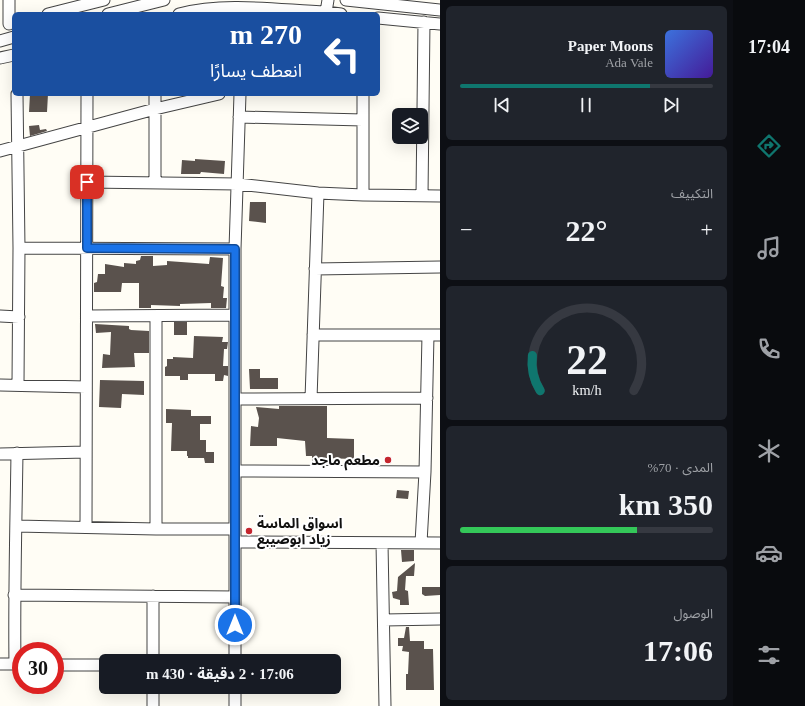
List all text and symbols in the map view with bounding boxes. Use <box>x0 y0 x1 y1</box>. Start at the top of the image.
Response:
text: 270 m <box>230 19 302 50</box>
icon: left <box>316 28 368 80</box>
text: 17:04 <box>748 37 790 57</box>
text: Paper Moons <box>568 38 653 54</box>
text: Ada Vale <box>605 55 653 70</box>
text: انعطف يسارًا <box>210 61 302 81</box>
icon: previous <box>491 94 513 116</box>
icon: pause <box>575 94 597 116</box>
icon: next <box>660 94 682 116</box>
map controls <box>392 108 428 144</box>
button: layers <box>392 108 428 144</box>
icon: directions <box>755 132 783 160</box>
pin <box>70 165 104 199</box>
icon: arrive <box>76 171 98 193</box>
text: التكييف <box>671 186 713 201</box>
text: 22° <box>566 214 608 247</box>
text: − <box>460 217 472 242</box>
text: + <box>701 217 713 242</box>
icon: music <box>755 234 783 262</box>
icon: phone <box>755 335 783 363</box>
text: 22 <box>566 337 607 383</box>
text: km/h <box>572 382 601 398</box>
icon: climate <box>755 437 783 465</box>
place label: مطعم ماجد <box>311 453 380 471</box>
marker: مطعم ماجد <box>383 455 393 465</box>
text: المدى · 70% <box>648 460 713 475</box>
text: 350 km <box>619 488 713 521</box>
place label: اسواق الماسة زياد ابوصيبع <box>257 515 343 549</box>
marker: اسواق الماسة زياد ابوصيبع <box>244 526 254 536</box>
icon: car <box>755 539 783 567</box>
position arrow <box>214 604 256 646</box>
text: الوصول <box>673 606 713 621</box>
text: 17:06 <box>643 634 713 667</box>
icon: filters <box>755 641 783 669</box>
speed limit sign: 30 <box>12 642 64 694</box>
text: 17:06 · 2 دقيقة · 430 m <box>146 666 294 682</box>

